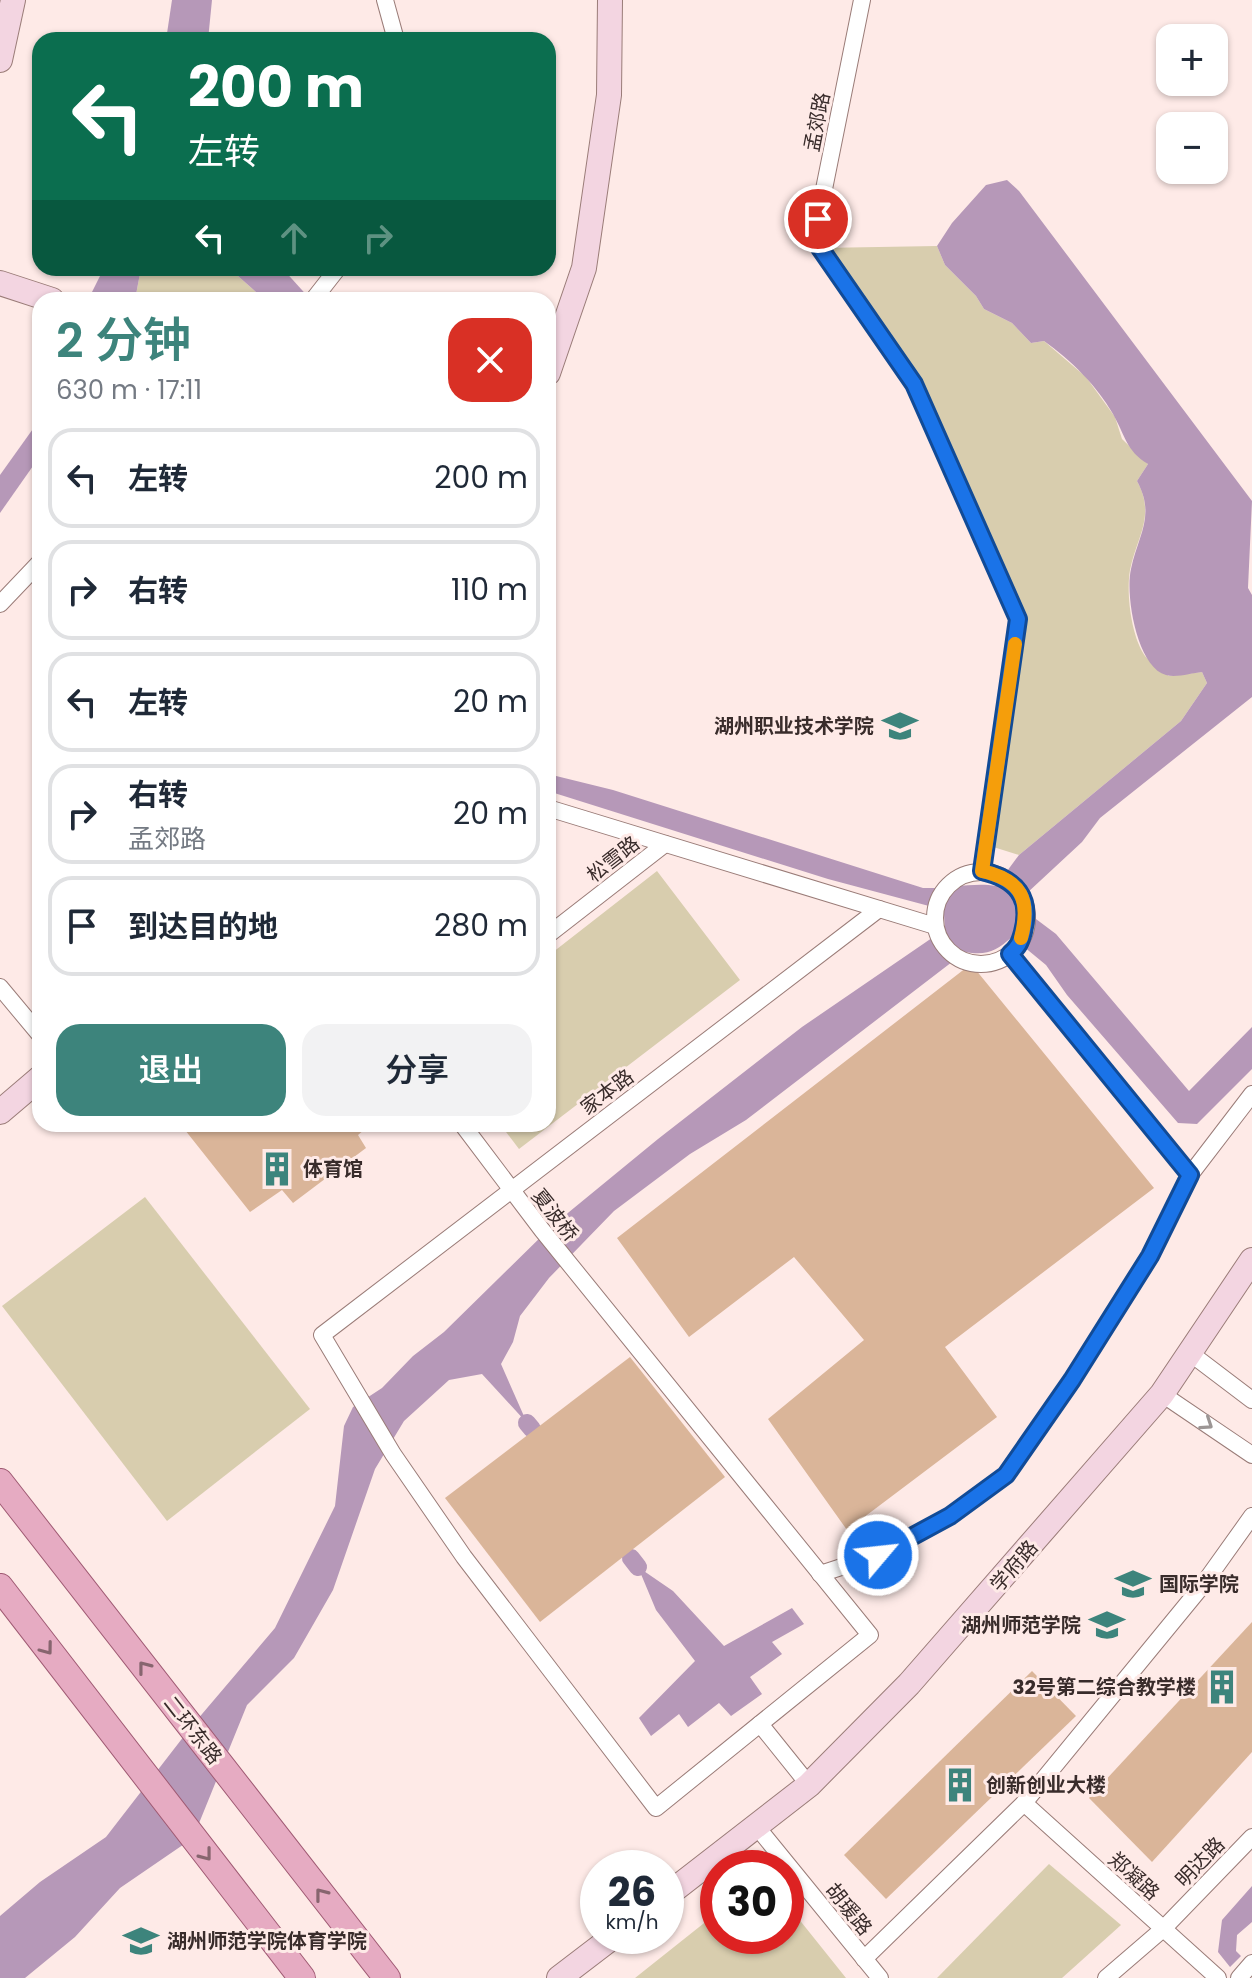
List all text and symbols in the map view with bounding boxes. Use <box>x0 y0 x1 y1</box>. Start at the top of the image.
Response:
map controls <box>1156 24 1228 184</box>
button: + <box>1156 24 1228 96</box>
text: 200 m <box>188 48 364 127</box>
icon: left <box>56 64 160 168</box>
street label: 孟郊路 <box>798 90 836 154</box>
button: − <box>1156 112 1228 184</box>
text: 左转 <box>188 126 260 177</box>
pin <box>784 185 852 253</box>
icon: arrive <box>796 197 840 241</box>
icon: left <box>188 216 232 260</box>
icon: ahead <box>272 216 316 260</box>
icon: right <box>356 216 400 260</box>
text: 2 分钟 <box>56 307 191 374</box>
button: close <box>448 318 532 402</box>
text: 630 m · 17:11 <box>56 372 202 408</box>
icon: left <box>60 456 104 500</box>
text: 200 m <box>434 456 528 499</box>
text: 左转 <box>128 457 188 500</box>
icon: right <box>60 568 104 612</box>
text: 110 m <box>451 568 528 611</box>
text: 右转 <box>128 569 188 612</box>
icon: left <box>60 680 104 724</box>
text: 20 m <box>453 680 528 723</box>
text: 左转 <box>128 681 188 724</box>
school or university icon: 湖州职业技术学院 <box>881 707 919 745</box>
place label: 湖州职业技术学院 <box>714 712 874 740</box>
text: 右转 <box>128 773 188 816</box>
icon: right <box>60 792 104 836</box>
text: 20 m <box>453 792 528 835</box>
text: 孟郊路 <box>128 821 206 857</box>
street label: 松雪路 <box>581 829 645 889</box>
icon: arrive <box>60 904 104 948</box>
text: 280 m <box>434 904 528 947</box>
text: 到达目的地 <box>128 905 278 948</box>
button: 退出 <box>56 1024 286 1116</box>
button: 分享 <box>302 1024 532 1116</box>
street label: 家本路 <box>575 1063 639 1121</box>
building icon: 体育馆 <box>258 1150 296 1188</box>
place label: 体育馆 <box>303 1155 363 1183</box>
street label: 夏波桥 <box>525 1183 585 1247</box>
one-way arrow <box>1198 1414 1212 1429</box>
position arrow <box>836 1513 920 1597</box>
street label: 学府路 <box>984 1534 1044 1598</box>
school or university icon: 国际学院 <box>1114 1565 1152 1603</box>
place label: 国际学院 <box>1159 1570 1239 1598</box>
school or university icon: 湖州师范学院 <box>1088 1606 1126 1644</box>
place label: 湖州师范学院 <box>961 1611 1081 1639</box>
one-way arrow <box>38 1640 52 1655</box>
one-way arrow <box>140 1661 154 1676</box>
building icon: 32号第二综合教学楼 <box>1203 1668 1241 1706</box>
place label: 32号第二综合教学楼 <box>1012 1673 1196 1701</box>
street label: 二环东路 <box>157 1690 229 1770</box>
building icon: 创新创业大楼 <box>941 1766 979 1804</box>
place label: 创新创业大楼 <box>986 1771 1106 1799</box>
street label: 明达路 <box>1169 1831 1231 1893</box>
one-way arrow <box>196 1846 210 1861</box>
street label: 郑凝路 <box>1102 1846 1166 1906</box>
speed limit sign: 30 <box>700 1850 804 1954</box>
text: 26 <box>608 1864 656 1920</box>
street label: 胡瑗路 <box>819 1877 879 1941</box>
one-way arrow <box>317 1888 331 1903</box>
text: km/h <box>605 1908 659 1936</box>
school or university icon: 湖州师范学院体育学院 <box>122 1922 160 1960</box>
place label: 湖州师范学院体育学院 <box>167 1927 367 1955</box>

